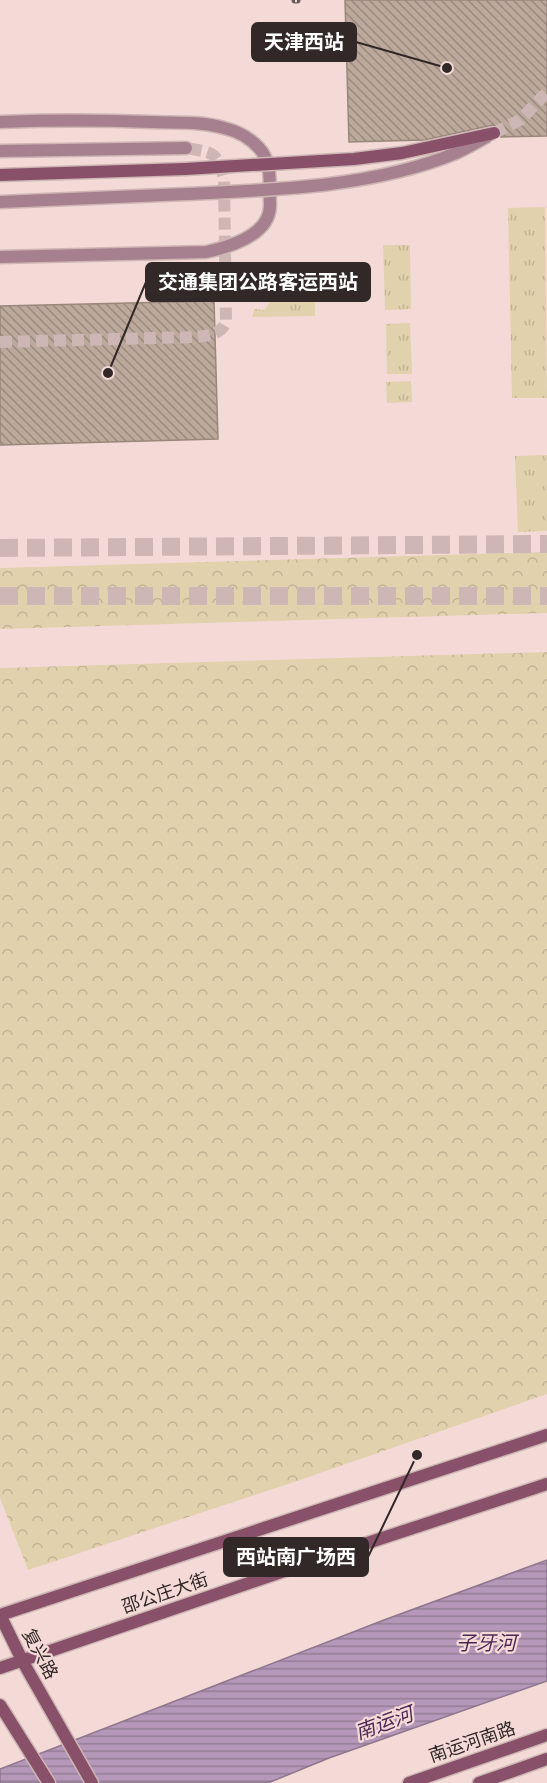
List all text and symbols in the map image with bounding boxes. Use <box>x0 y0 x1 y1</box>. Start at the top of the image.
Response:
callout: 天津西站 <box>252 23 356 61</box>
text: 天津西站 <box>264 30 344 55</box>
callout: 交通集团公路客运西站 <box>146 263 370 301</box>
text: 交通集团公路客运西站 <box>158 270 358 295</box>
callout: 西站南广场西 <box>224 1538 368 1576</box>
text: 西站南广场西 <box>236 1545 356 1570</box>
street label: 邵公庄大街 <box>119 1568 211 1618</box>
street label: 复兴路 <box>18 1625 62 1683</box>
water label: 子牙河 <box>456 1631 520 1656</box>
water label: 南运河 <box>352 1700 420 1745</box>
street label: 南运河南路 <box>426 1717 518 1767</box>

